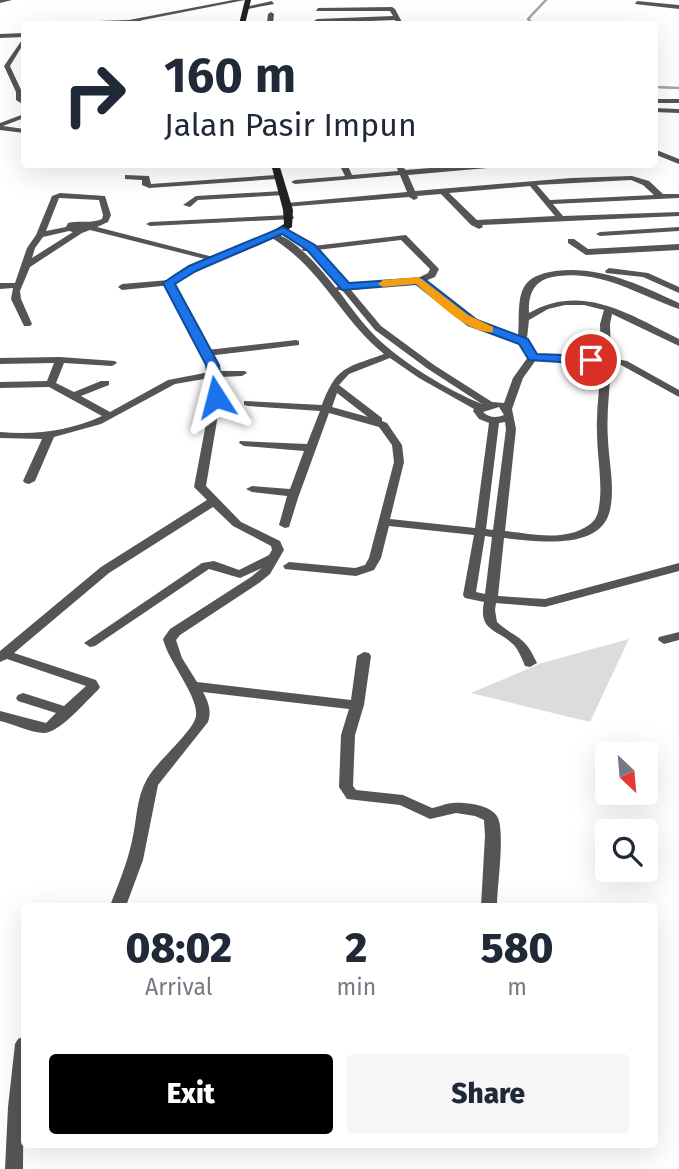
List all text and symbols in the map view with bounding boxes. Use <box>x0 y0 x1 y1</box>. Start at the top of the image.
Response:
text: 160 m <box>164 46 296 105</box>
icon: right <box>49 49 140 140</box>
text: Jalan Pasir Impun <box>164 106 417 144</box>
pin <box>561 330 621 390</box>
icon: arrive <box>572 341 610 379</box>
position arrow <box>179 360 253 434</box>
north arrow <box>595 742 658 805</box>
map controls <box>595 742 658 882</box>
button: search <box>595 819 658 882</box>
text: 08:02 <box>126 923 232 973</box>
text: 2 <box>345 923 367 973</box>
text: 580 <box>481 923 553 973</box>
text: Arrival <box>145 973 212 1001</box>
text: min <box>336 973 376 1001</box>
text: m <box>507 973 527 1001</box>
button: Exit <box>49 1054 333 1134</box>
button: Share <box>347 1054 630 1134</box>

